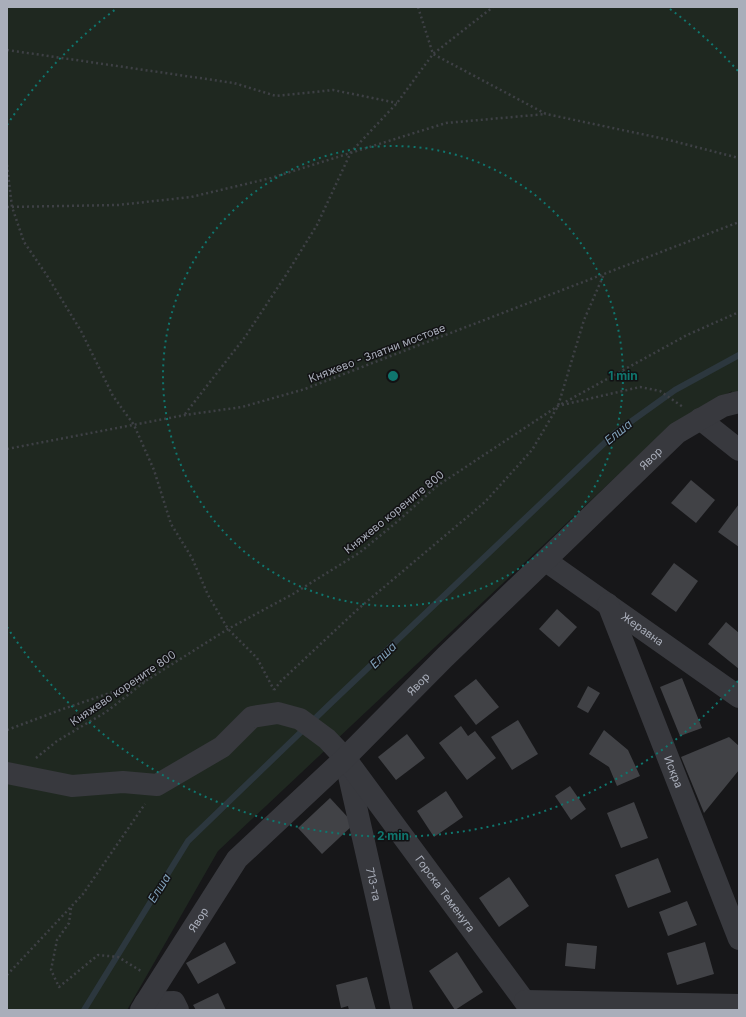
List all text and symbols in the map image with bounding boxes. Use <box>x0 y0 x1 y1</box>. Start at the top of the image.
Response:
street label: Княжево - Златни мостове <box>307 320 447 386</box>
text: 1 min <box>608 368 638 383</box>
centre of rings <box>386 369 400 383</box>
water label: Елша <box>601 416 635 448</box>
street label: Явор <box>636 444 665 473</box>
street label: Княжево корените 800 <box>341 467 447 557</box>
street label: Жеравна <box>619 609 666 649</box>
water label: Елша <box>367 639 399 671</box>
street label: Княжево корените 800 <box>67 647 179 729</box>
street label: Явор <box>404 669 433 698</box>
street label: Искра <box>661 753 686 790</box>
text: 2 min <box>377 828 409 843</box>
street label: Горска Теменуга <box>412 853 478 935</box>
street label: 713-та <box>363 866 384 902</box>
water label: Елша <box>144 871 174 905</box>
street label: Явор <box>185 904 212 935</box>

